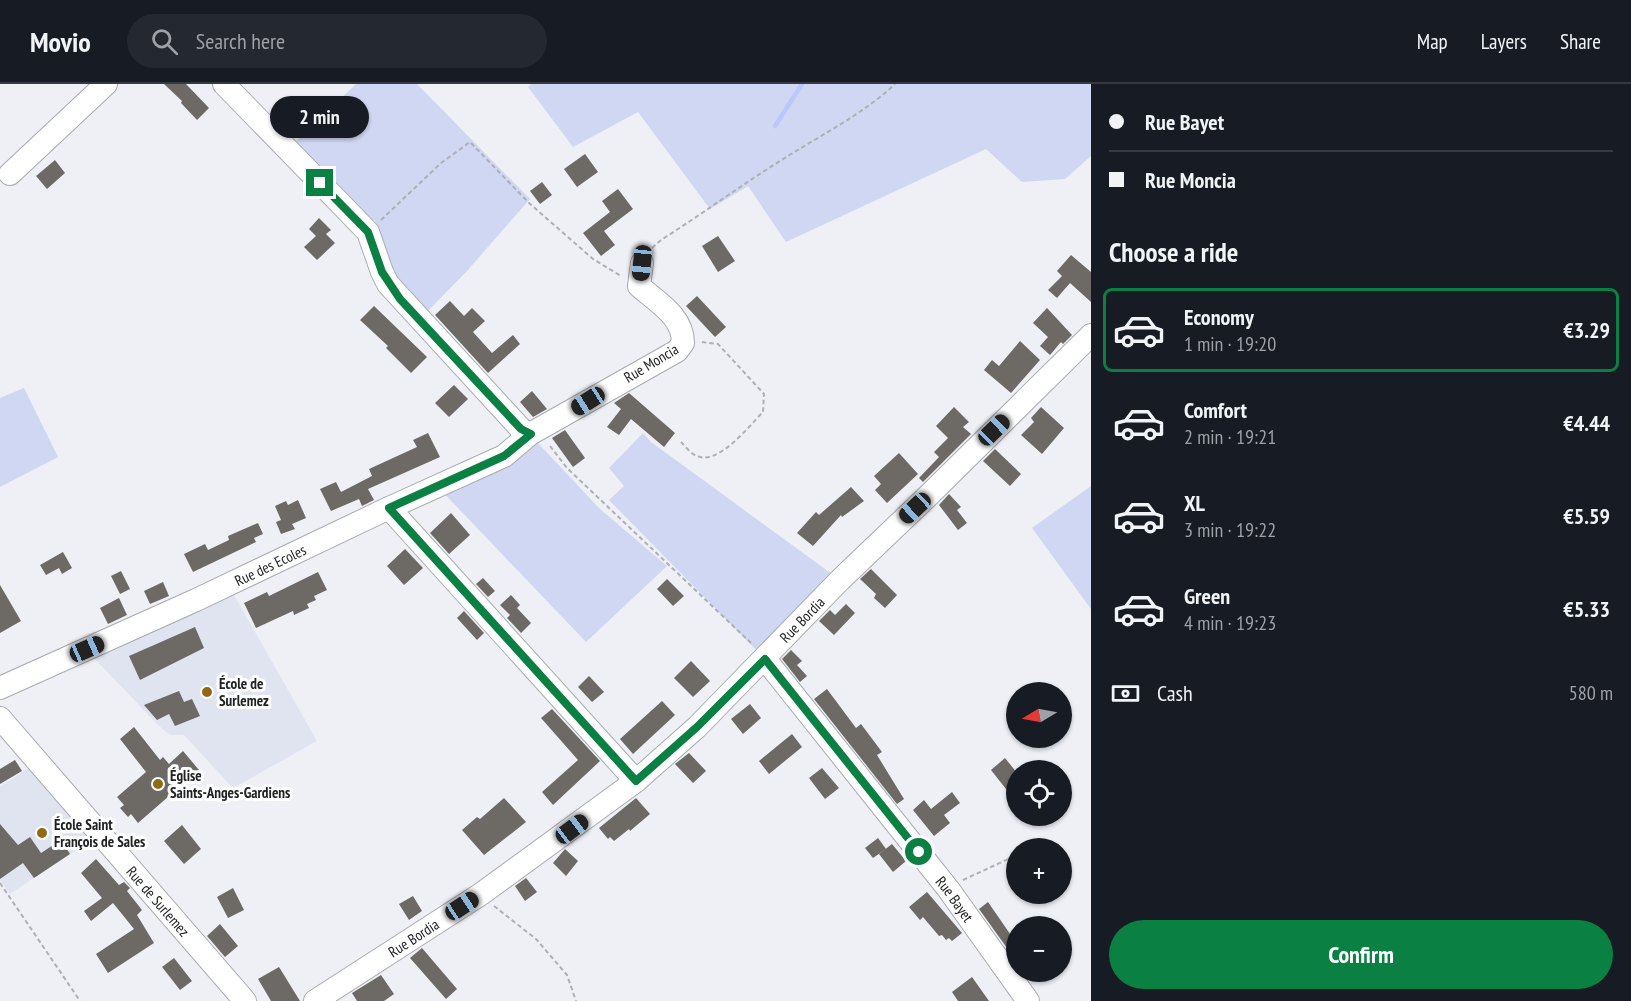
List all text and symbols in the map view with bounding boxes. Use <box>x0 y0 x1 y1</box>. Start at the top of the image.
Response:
search box <box>127 14 547 68</box>
text: Movio <box>30 23 91 60</box>
icon: search <box>148 25 181 58</box>
text: Search here <box>196 27 285 55</box>
text: Map <box>1417 28 1448 55</box>
text: Layers <box>1481 28 1527 55</box>
text: Share <box>1560 28 1601 55</box>
callout: 2 min <box>270 96 370 138</box>
text: 2 min <box>299 104 340 130</box>
text: Rue Bayet <box>1145 108 1224 136</box>
text: Rue Moncia <box>1145 166 1236 194</box>
route end <box>306 169 333 196</box>
text: Choose a ride <box>1109 235 1238 269</box>
car <box>631 244 653 282</box>
icon: car <box>1112 303 1166 357</box>
text: Economy <box>1184 303 1254 331</box>
text: €3.29 <box>1563 316 1610 344</box>
text: 1 min · 19:20 <box>1184 331 1276 357</box>
street label: Rue Moncia <box>620 339 682 387</box>
car <box>568 384 608 418</box>
icon: car <box>1112 396 1166 450</box>
text: Comfort <box>1184 396 1247 424</box>
text: €4.44 <box>1563 409 1610 437</box>
car <box>975 411 1013 449</box>
text: 2 min · 19:21 <box>1184 424 1276 450</box>
car <box>896 489 934 527</box>
icon: car <box>1112 489 1166 543</box>
text: XL <box>1184 489 1205 517</box>
text: €5.59 <box>1563 502 1610 530</box>
text: 3 min · 19:22 <box>1184 517 1276 543</box>
street label: Rue des Ecoles <box>231 540 309 590</box>
icon: car <box>1112 582 1166 636</box>
text: Green <box>1184 582 1230 610</box>
street label: Rue Bordia <box>775 592 828 646</box>
text: €5.33 <box>1563 595 1610 623</box>
text: 4 min · 19:23 <box>1184 610 1276 636</box>
car <box>67 633 107 665</box>
place label: École de Surlemez <box>219 674 269 710</box>
icon: cash <box>1109 677 1142 710</box>
text: Cash <box>1157 679 1193 707</box>
text: 580 m <box>1569 680 1613 706</box>
north arrow <box>1006 682 1072 748</box>
map controls <box>1006 682 1072 982</box>
marker: École de Surlemez <box>200 685 214 699</box>
button: locate <box>1006 760 1072 826</box>
place label: Église Saints-Anges-Gardiens <box>170 766 290 802</box>
marker: Église Saints-Anges-Gardiens <box>151 777 165 791</box>
car <box>552 811 592 847</box>
place label: École Saint François de Sales <box>54 815 145 851</box>
marker: École Saint François de Sales <box>35 826 49 840</box>
route start <box>905 838 932 865</box>
button: + <box>1006 838 1072 904</box>
street label: Rue de Surlemez <box>123 862 194 940</box>
street label: Rue Bayet <box>932 872 978 925</box>
car <box>442 889 482 923</box>
street label: Rue Bordia <box>384 914 442 961</box>
button: − <box>1006 916 1072 982</box>
button: Confirm <box>1109 920 1613 989</box>

